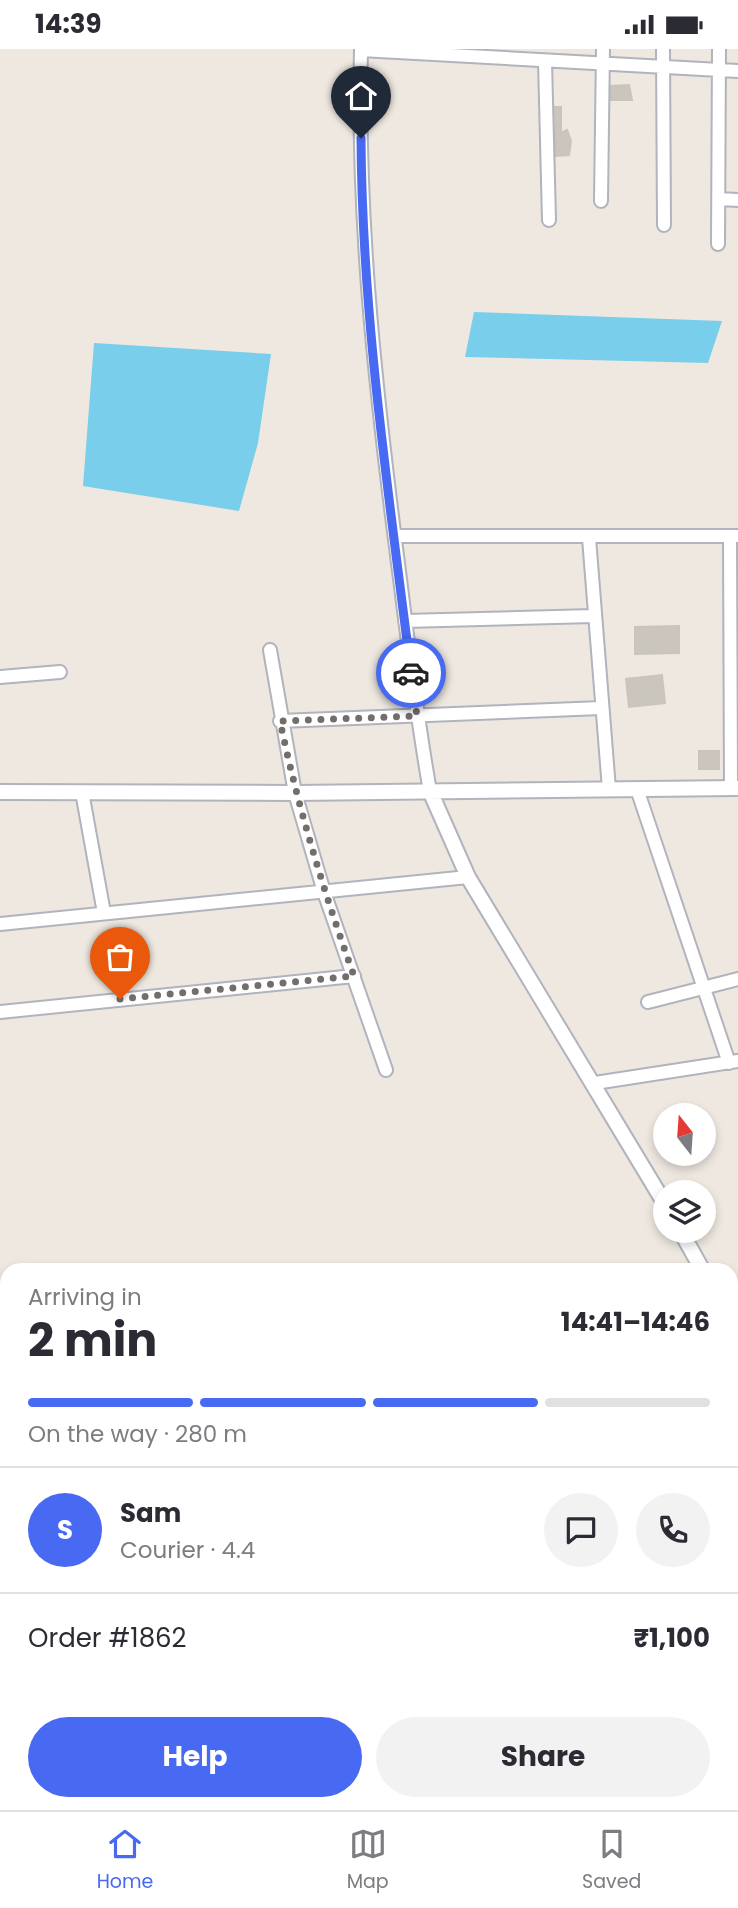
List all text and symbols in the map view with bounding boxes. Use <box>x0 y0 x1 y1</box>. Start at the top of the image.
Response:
text: 14:39 <box>35 6 101 42</box>
pin <box>331 66 391 138</box>
icon: home <box>342 77 380 115</box>
courier <box>376 638 446 708</box>
icon: car <box>392 654 430 692</box>
pin <box>90 927 150 999</box>
icon: bag <box>101 938 139 976</box>
north arrow <box>653 1103 716 1165</box>
map controls <box>653 1103 716 1243</box>
button: layers <box>653 1180 716 1243</box>
text: Arriving in <box>28 1281 142 1313</box>
text: 14:41–14:46 <box>561 1304 710 1340</box>
text: 2 min <box>28 1308 157 1372</box>
text: On the way · 280 m <box>28 1418 247 1450</box>
button: chat <box>544 1493 618 1567</box>
button: phone <box>636 1493 710 1567</box>
text: Sam <box>120 1495 181 1531</box>
text: S <box>57 1512 73 1548</box>
text: Courier · 4.4 <box>120 1534 255 1566</box>
text: Order #1862 <box>28 1620 187 1656</box>
text: ₹1,100 <box>634 1620 710 1656</box>
button: Help <box>28 1717 362 1797</box>
button: Share <box>376 1717 710 1797</box>
tab: Home <box>97 1825 153 1896</box>
tab: Map <box>347 1825 389 1896</box>
tab: Saved <box>582 1825 641 1896</box>

